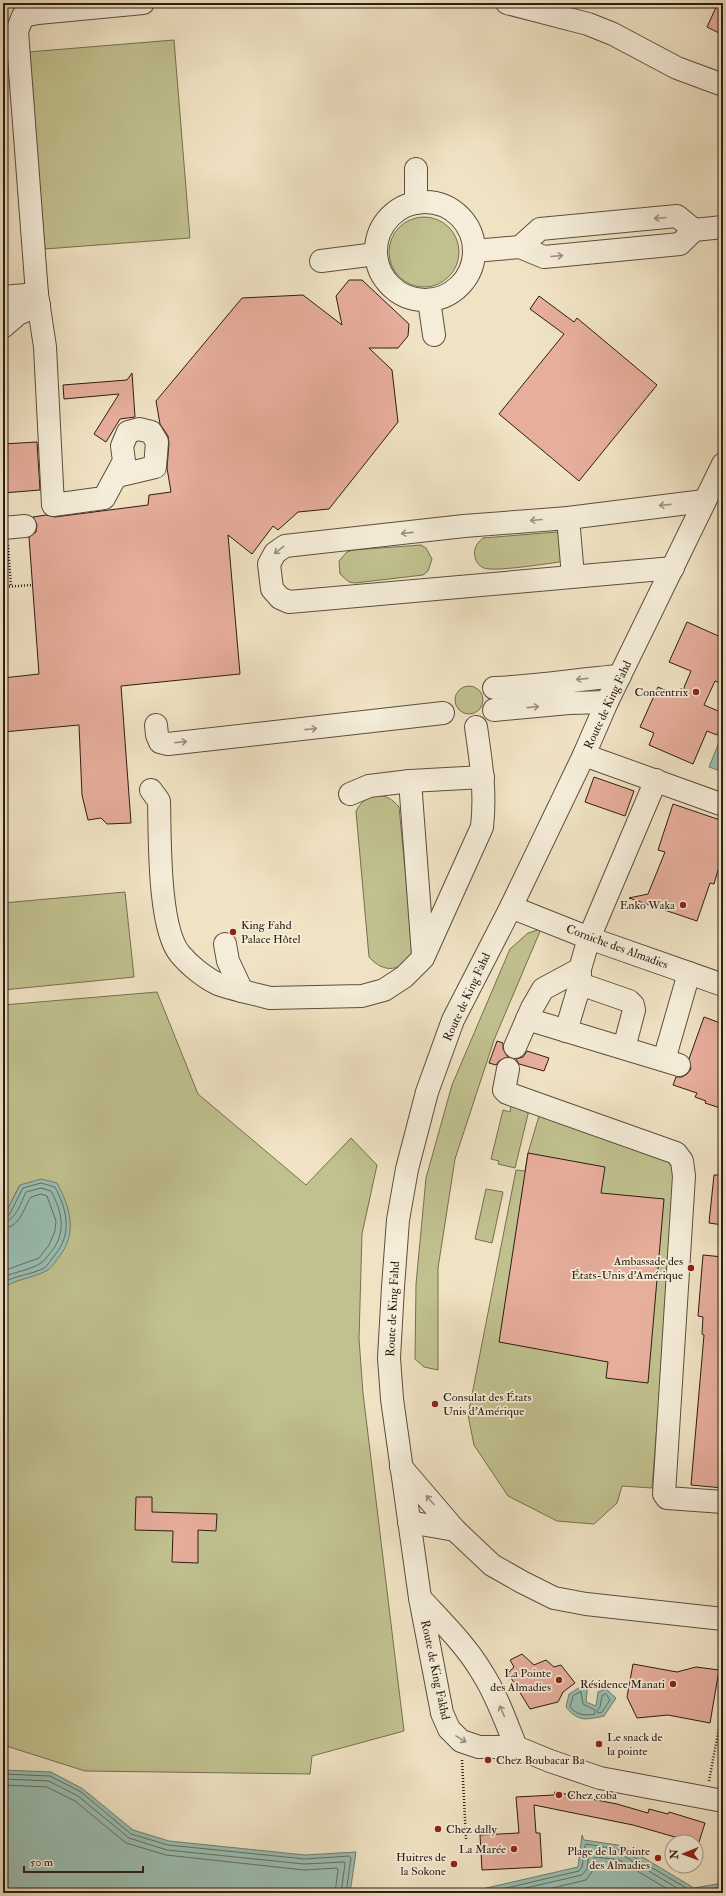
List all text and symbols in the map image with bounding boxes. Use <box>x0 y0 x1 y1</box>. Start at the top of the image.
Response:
one-way arrow <box>654 214 667 221</box>
one-way arrow <box>550 252 563 260</box>
one-way arrow <box>659 501 672 509</box>
one-way arrow <box>530 517 543 524</box>
one-way arrow <box>401 529 414 537</box>
one-way arrow <box>274 546 285 555</box>
street label: Route de King Fahd <box>581 658 635 752</box>
one-way arrow <box>576 675 589 683</box>
place label: Concentrix <box>634 685 689 700</box>
marker: Concentrix <box>691 687 701 697</box>
one-way arrow <box>526 703 539 710</box>
one-way arrow <box>304 725 317 732</box>
one-way arrow <box>175 738 188 746</box>
place label: Enko Waka <box>620 898 676 913</box>
marker: Enko Waka <box>678 900 688 910</box>
place label: King Fahd Palace Hôtel <box>241 918 301 947</box>
street label: Corniche des Almadies <box>564 922 670 972</box>
marker: King Fahd Palace Hôtel <box>228 927 238 937</box>
street label: Route de King Fahd <box>440 950 494 1044</box>
place label: Ambassade des États-Unis d'Amérique <box>571 1254 683 1283</box>
street label: Route de King Fahd <box>383 1261 403 1357</box>
marker: Ambassade des États-Unis d'Amérique <box>686 1263 696 1273</box>
place label: Consulat des États Unis d'Amérique <box>443 1390 532 1419</box>
marker: Consulat des États Unis d'Amérique <box>430 1399 440 1409</box>
one-way arrow <box>425 1495 434 1506</box>
street label: Route de King Fakhd <box>417 1619 453 1721</box>
place label: La Pointe des Almadies <box>490 1666 551 1695</box>
marker: La Pointe des Almadies <box>554 1675 564 1685</box>
place label: Résidence Manati <box>580 1677 665 1692</box>
marker: Résidence Manati <box>668 1679 678 1689</box>
one-way arrow <box>497 1705 505 1717</box>
place label: Le snack de la pointe <box>607 1730 663 1759</box>
one-way arrow <box>456 1735 467 1744</box>
marker: Le snack de la pointe <box>594 1739 604 1749</box>
place label: Chez Boubacar Ba <box>496 1753 586 1768</box>
marker: Chez Boubacar Ba <box>483 1755 493 1765</box>
place label: Chez coba <box>567 1788 618 1803</box>
marker: Chez coba <box>554 1790 564 1800</box>
place label: Chez dally <box>446 1822 497 1837</box>
marker: Chez dally <box>433 1824 443 1834</box>
north arrow <box>664 1834 704 1874</box>
place label: La Marée <box>459 1842 506 1857</box>
marker: La Marée <box>509 1844 519 1854</box>
place label: Plage de la Pointe des Almadies <box>567 1844 650 1873</box>
scale bar <box>24 1848 143 1874</box>
text: N <box>668 1848 681 1860</box>
place label: Huitres de la Sokone <box>396 1850 446 1879</box>
marker: Plage de la Pointe des Almadies <box>653 1853 663 1863</box>
text: 50 m <box>30 1855 54 1870</box>
marker: Huitres de la Sokone <box>449 1859 459 1869</box>

